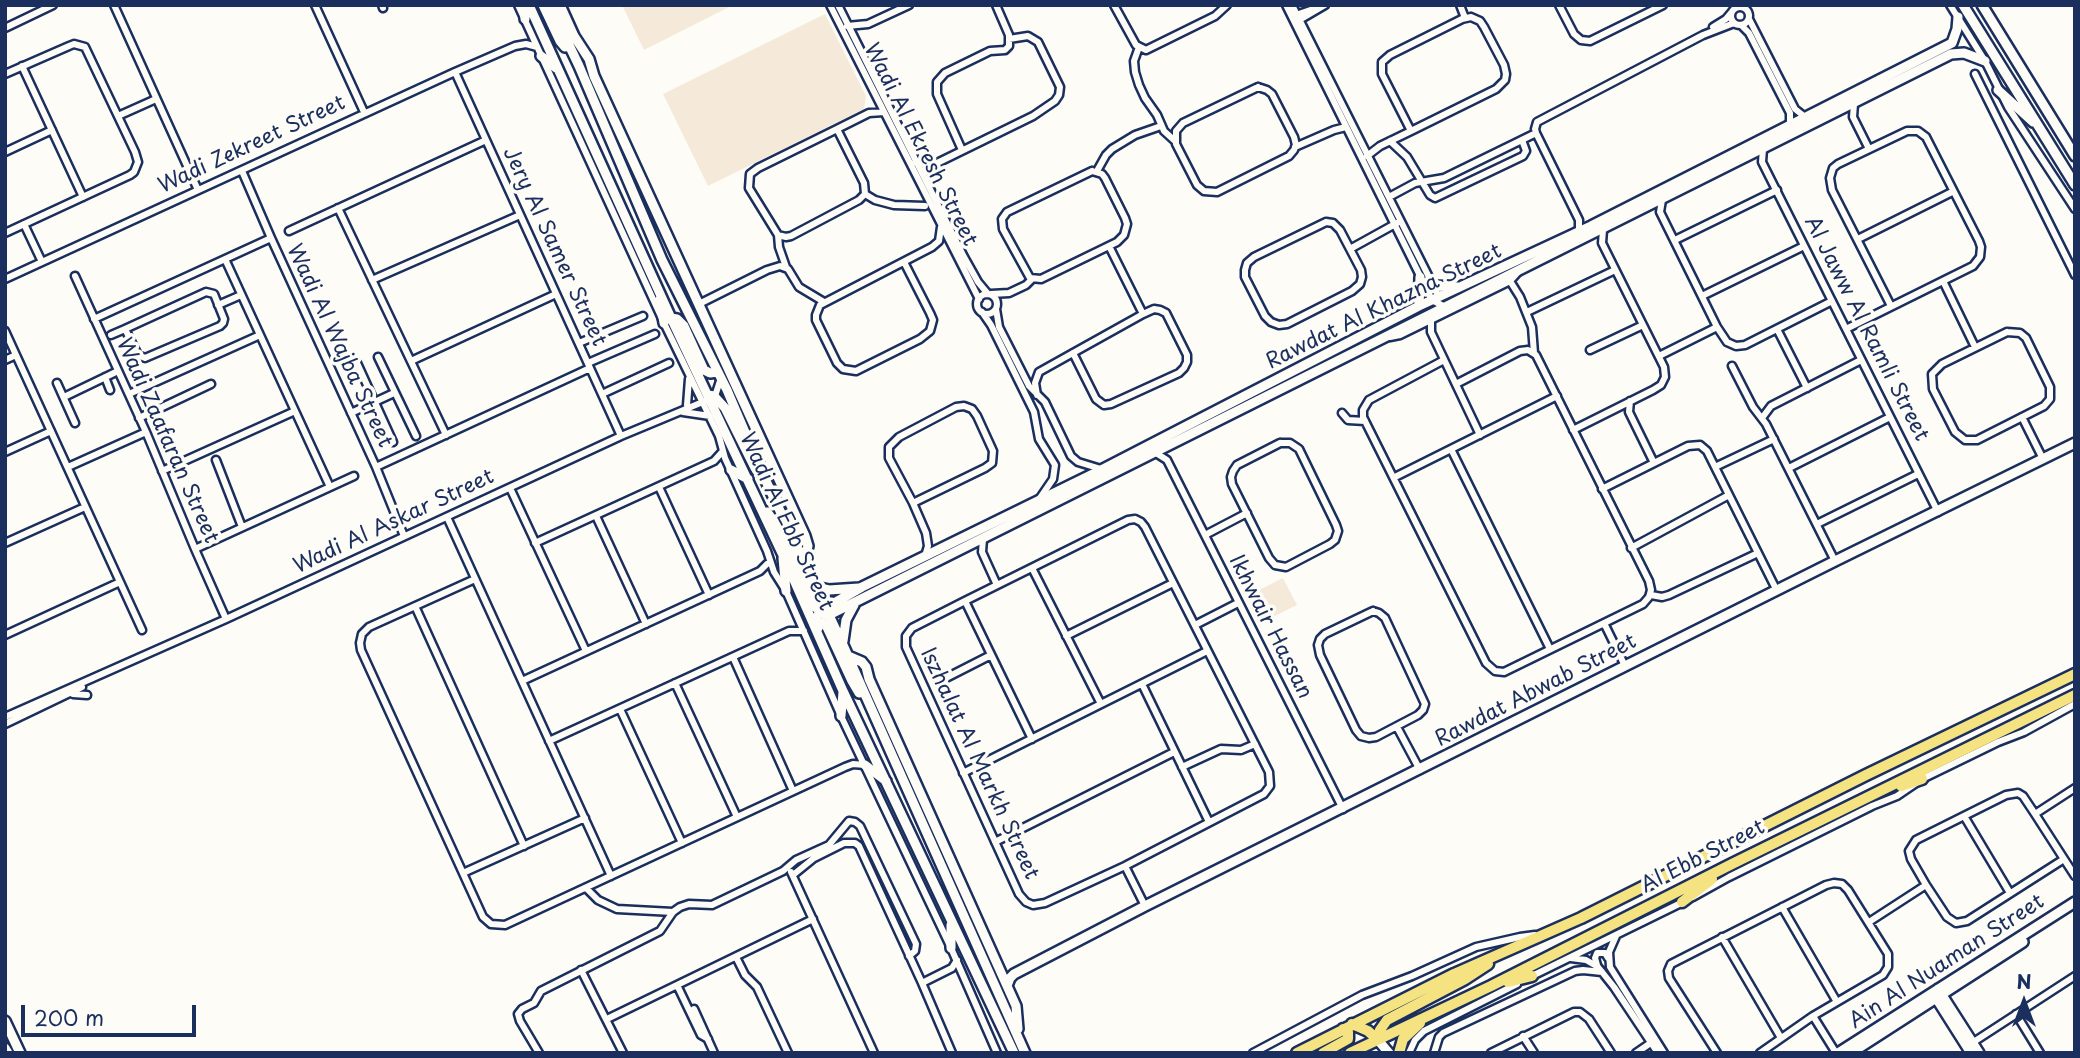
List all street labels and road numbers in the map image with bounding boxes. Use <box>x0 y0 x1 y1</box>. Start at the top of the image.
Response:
street label: Wadi Al Ekresh Street <box>858 39 982 251</box>
street label: Wadi Zekreet Street <box>155 91 349 199</box>
street label: Jery Al Samer Street <box>497 144 611 350</box>
street label: Al Jaww Al Ramli Street <box>1798 212 1934 446</box>
street label: Rawdat Al Khazna Street <box>1262 239 1506 375</box>
street label: Wadi Al Wajba Street <box>281 240 397 452</box>
street label: Wadi Zaafaran Street <box>110 335 224 547</box>
street label: Wadi Al Ebb Street <box>734 429 838 615</box>
street label: Wadi Al Askar Street <box>290 465 498 579</box>
street label: Ikhwair Hassan <box>1223 551 1317 703</box>
street label: Rawdat Abwab Street <box>1431 629 1641 753</box>
street label: Iszhalat Al Markh Street <box>914 644 1044 884</box>
street label: Al Ebb Street <box>1637 815 1769 899</box>
street label: Ain Al Nuaman Street <box>1845 889 2049 1035</box>

